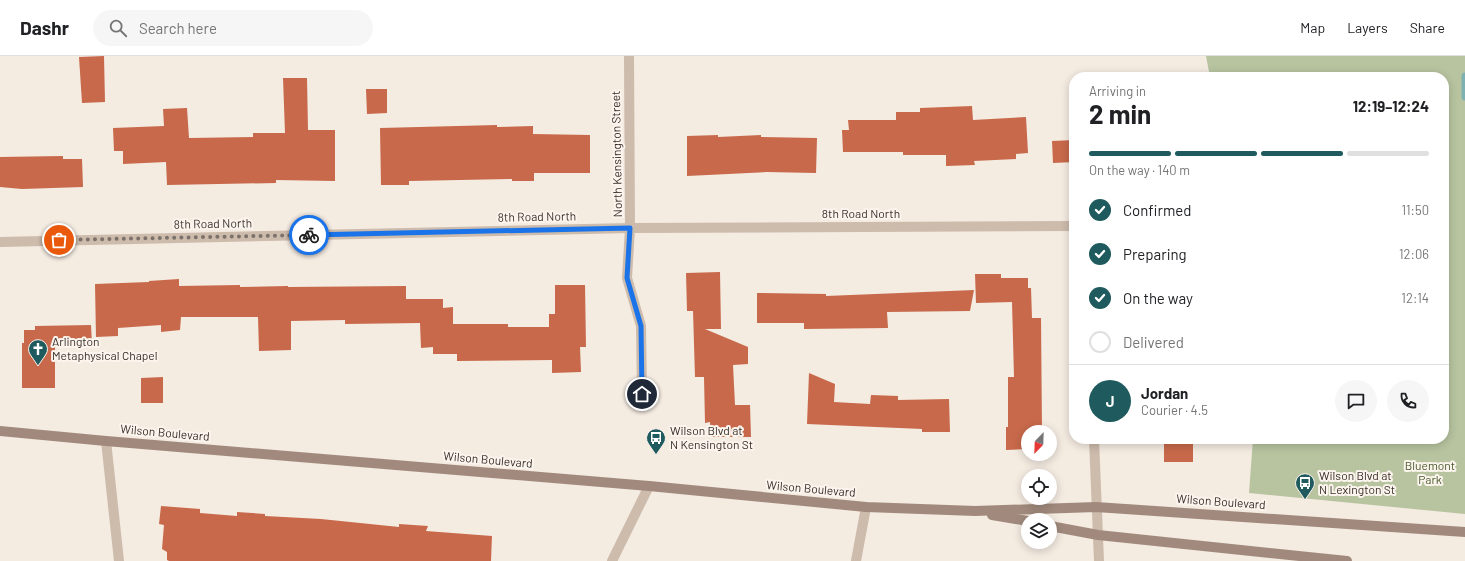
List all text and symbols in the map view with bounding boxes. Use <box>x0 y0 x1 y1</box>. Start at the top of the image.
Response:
search box <box>93 10 373 46</box>
text: Dashr <box>20 16 69 39</box>
icon: search <box>107 17 129 39</box>
text: Search here <box>139 19 217 37</box>
text: Map <box>1300 19 1325 36</box>
text: Layers <box>1347 19 1388 36</box>
text: Share <box>1410 19 1445 36</box>
text: Arriving in <box>1089 83 1146 99</box>
street label: North Kensington Street <box>608 91 624 217</box>
text: 12:19–12:24 <box>1353 97 1429 115</box>
text: 2 min <box>1089 98 1151 129</box>
text: On the way · 140 m <box>1089 162 1190 178</box>
icon: check <box>1089 199 1111 221</box>
text: Confirmed <box>1123 201 1191 219</box>
text: 11:50 <box>1401 202 1429 218</box>
street label: 8th Road North <box>822 206 900 220</box>
street label: 8th Road North <box>498 208 576 224</box>
street label: 8th Road North <box>174 215 252 231</box>
courier <box>289 215 329 255</box>
pin <box>42 223 76 257</box>
icon: bike <box>298 224 320 246</box>
icon: bag <box>48 229 70 251</box>
icon: check <box>1089 243 1111 265</box>
text: Preparing <box>1123 245 1187 263</box>
text: 12:06 <box>1399 246 1429 262</box>
icon: check <box>1089 287 1111 309</box>
text: On the way <box>1123 289 1193 307</box>
text: 12:14 <box>1401 290 1429 306</box>
text: Delivered <box>1123 333 1184 351</box>
place label: Arlington Metaphysical Chapel <box>52 334 157 362</box>
church icon: Arlington Metaphysical Chapel <box>27 338 49 366</box>
pin <box>625 377 659 411</box>
button: chat <box>1335 380 1377 422</box>
button: phone <box>1387 380 1429 422</box>
icon: home <box>631 383 653 405</box>
text: Jordan <box>1141 384 1188 402</box>
text: J <box>1106 392 1114 410</box>
text: Courier · 4.5 <box>1141 402 1208 418</box>
street label: Wilson Boulevard <box>120 421 210 443</box>
place label: Wilson Blvd at N Kensington St <box>670 423 753 451</box>
north arrow <box>1021 425 1057 461</box>
map controls <box>1021 425 1057 549</box>
bus stop icon: Wilson Blvd at N Kensington St <box>645 427 667 455</box>
street label: Wilson Boulevard <box>443 448 533 470</box>
park label: Bluemont Park <box>1405 458 1455 486</box>
place label: Wilson Blvd at N Lexington St <box>1319 468 1395 496</box>
button: locate <box>1021 469 1057 505</box>
bus stop icon: Wilson Blvd at N Lexington St <box>1294 472 1316 500</box>
street label: Wilson Boulevard <box>766 477 856 499</box>
street label: Wilson Boulevard <box>1176 491 1266 511</box>
button: layers <box>1021 513 1057 549</box>

